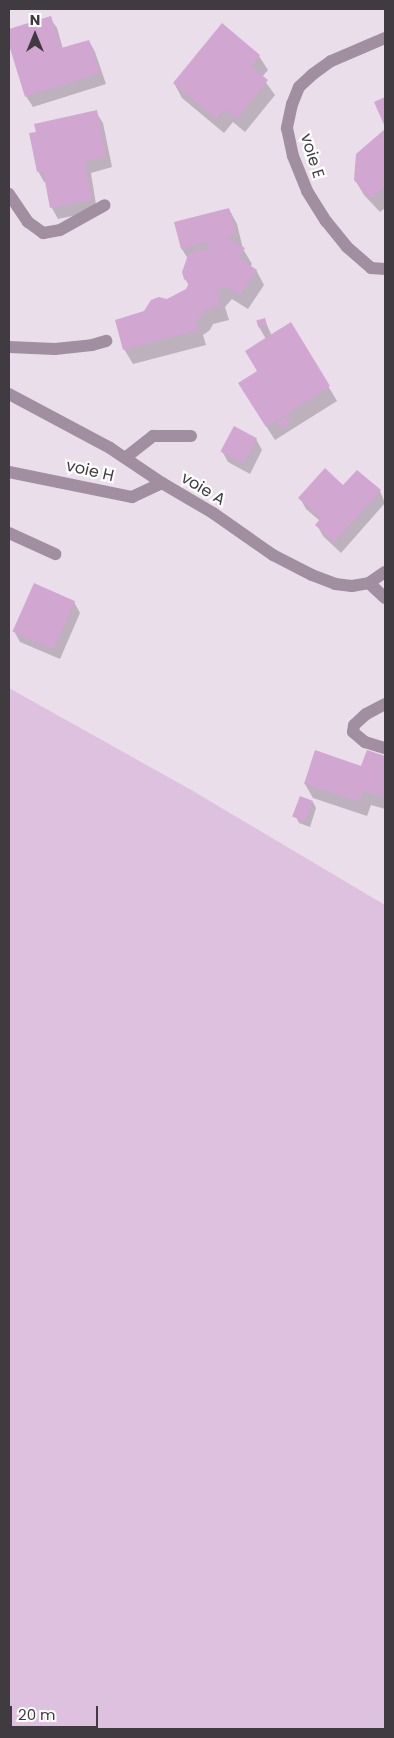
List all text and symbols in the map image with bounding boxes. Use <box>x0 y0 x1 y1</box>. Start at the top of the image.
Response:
north arrow <box>10 10 60 60</box>
text: N <box>30 10 40 30</box>
street label: voie E <box>296 131 328 181</box>
street label: voie H <box>64 456 116 486</box>
street label: voie A <box>177 468 229 510</box>
scale bar <box>12 1696 100 1728</box>
text: 20 m <box>18 1704 56 1725</box>

